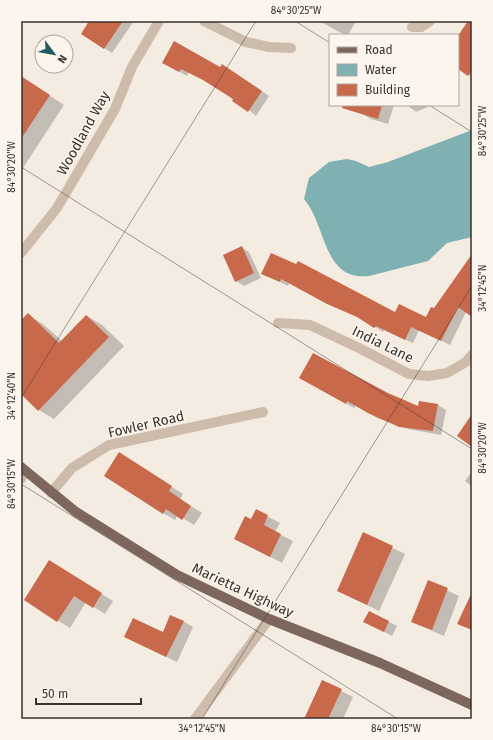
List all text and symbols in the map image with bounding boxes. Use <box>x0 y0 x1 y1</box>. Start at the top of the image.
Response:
text: 84°30'25"W <box>271 5 322 17</box>
north arrow <box>34 34 74 74</box>
legend <box>329 34 459 106</box>
text: Road <box>365 43 393 57</box>
text: N <box>55 52 70 66</box>
text: Water <box>365 63 397 77</box>
text: Building <box>365 83 411 97</box>
street label: Woodland Way <box>53 88 114 178</box>
text: 84°30'25"W <box>477 105 489 156</box>
text: 84°30'20"W <box>6 141 18 193</box>
text: 34°12'45"N <box>477 264 489 312</box>
street label: India Lane <box>349 322 416 367</box>
text: 34°12'40"N <box>6 372 18 420</box>
street label: Fowler Road <box>106 407 186 442</box>
text: 84°30'20"W <box>477 422 489 474</box>
text: 84°30'15"W <box>6 458 18 509</box>
street label: Marietta Highway <box>189 560 296 621</box>
scale bar <box>36 680 141 706</box>
text: 50 m <box>42 687 68 701</box>
text: 34°12'45"N <box>178 723 226 735</box>
text: 84°30'15"W <box>371 723 422 735</box>

